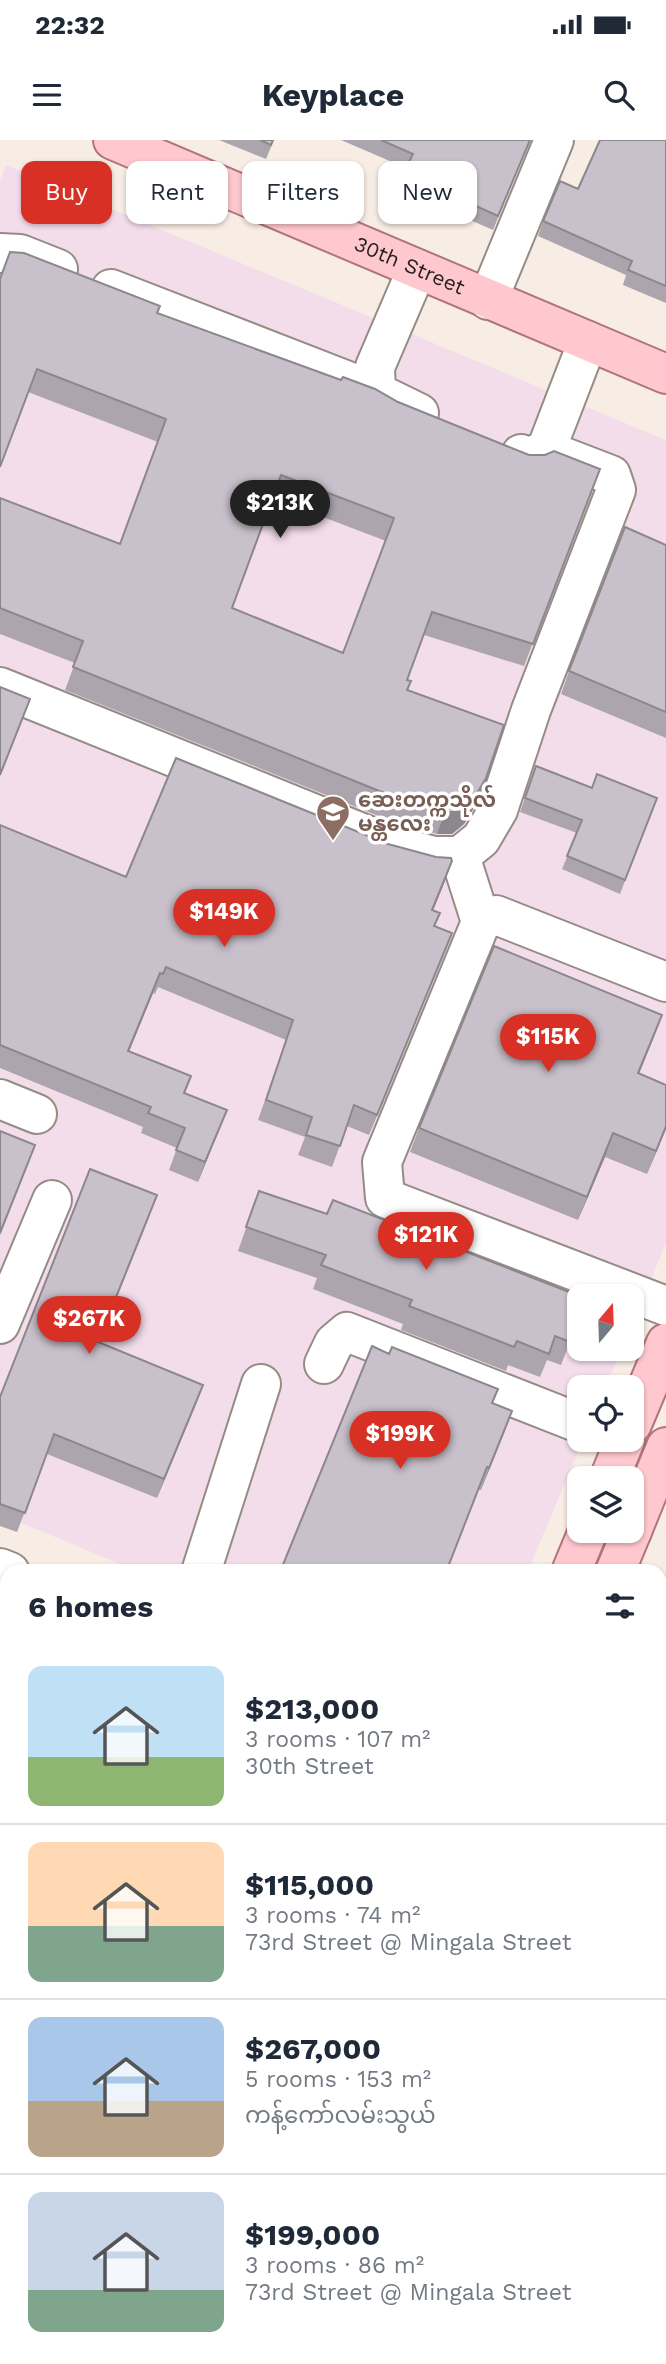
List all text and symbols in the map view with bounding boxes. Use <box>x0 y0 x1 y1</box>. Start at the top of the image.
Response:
text: 22:32 <box>35 10 105 40</box>
icon: menu <box>28 76 66 114</box>
text: Keyplace <box>262 76 404 114</box>
icon: search <box>600 76 638 114</box>
chip: Buy <box>21 161 112 224</box>
chip: Rent <box>126 161 228 224</box>
chip: Filters <box>242 161 364 224</box>
chip: New <box>378 161 477 224</box>
street label: 30th Street <box>351 231 469 300</box>
pin: $213K <box>231 480 329 540</box>
text: $213K <box>246 489 314 516</box>
place label: ဆေးတက္ကသိုလ် မန္တလေး <box>358 784 496 841</box>
school or university icon: ဆေးတက္ကသိုလ် မန္တလေး <box>314 793 352 842</box>
pin: $149K <box>175 890 273 949</box>
text: $149K <box>189 898 259 925</box>
pin: $115K <box>499 1014 597 1074</box>
text: $115K <box>516 1023 580 1050</box>
pin: $121K <box>377 1212 475 1272</box>
text: $121K <box>394 1221 458 1248</box>
north arrow <box>567 1284 644 1362</box>
map controls <box>567 1284 644 1543</box>
pin: $267K <box>40 1296 138 1356</box>
text: $267K <box>53 1305 125 1332</box>
button: locate <box>567 1375 644 1452</box>
pin: $199K <box>351 1412 449 1471</box>
text: $199K <box>366 1420 434 1447</box>
button: layers <box>567 1466 644 1543</box>
icon: filters <box>601 1587 639 1625</box>
text: 6 homes <box>28 1589 153 1624</box>
text: $213,000 <box>245 1691 379 1726</box>
icon: home <box>84 1694 168 1778</box>
text: 3 rooms · 107 m² <box>245 1726 431 1753</box>
text: 30th Street <box>245 1753 374 1780</box>
text: $115,000 <box>245 1867 374 1902</box>
icon: home <box>84 1870 168 1954</box>
text: 3 rooms · 74 m² <box>245 1902 420 1929</box>
text: 73rd Street @ Mingala Street <box>245 1929 571 1956</box>
text: $267,000 <box>245 2031 381 2066</box>
icon: home <box>84 2045 168 2129</box>
text: 5 rooms · 153 m² <box>245 2066 431 2093</box>
text: ကန့်ကော်လမ်းသွယ် <box>245 2102 436 2129</box>
text: $199,000 <box>245 2217 380 2252</box>
icon: home <box>84 2220 168 2304</box>
text: 3 rooms · 86 m² <box>245 2252 424 2279</box>
text: 73rd Street @ Mingala Street <box>245 2279 571 2306</box>

